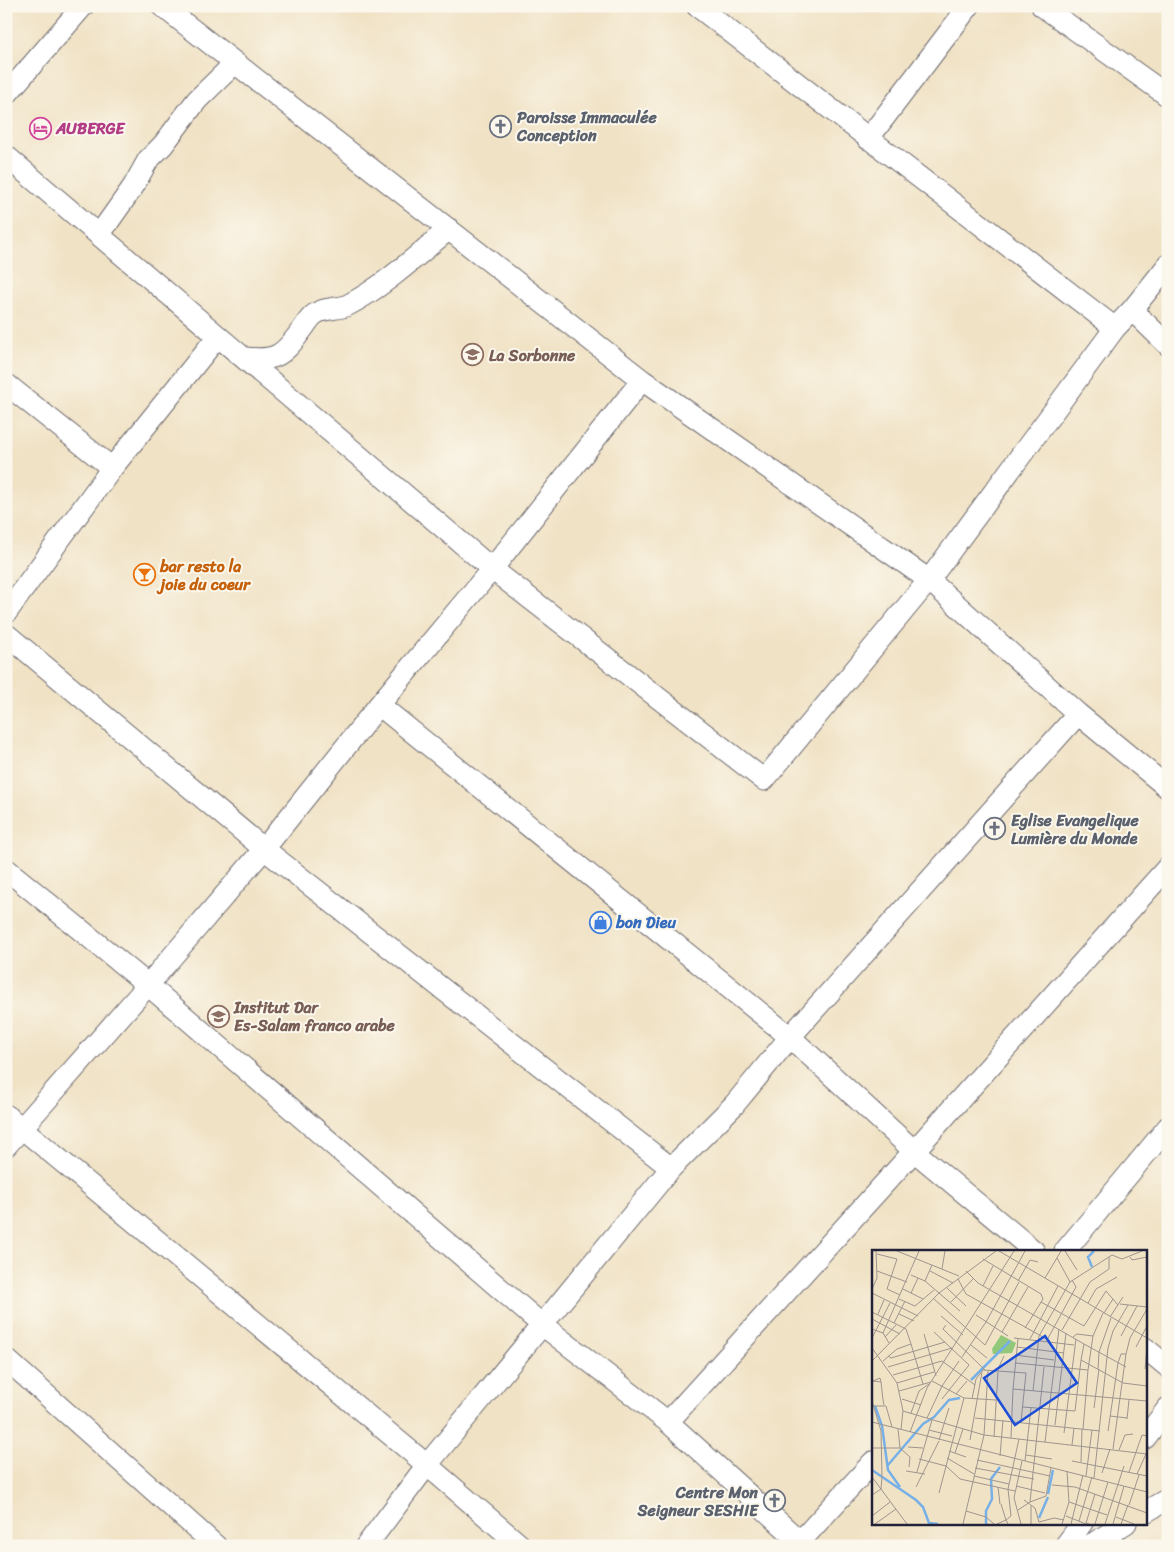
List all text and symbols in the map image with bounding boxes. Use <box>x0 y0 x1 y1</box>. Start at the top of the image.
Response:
place label: Paroisse Immaculée Conception <box>516 103 657 150</box>
place label: AUBERGE <box>55 114 126 143</box>
church icon: Paroisse Immaculée Conception <box>489 114 513 138</box>
hotel icon: AUBERGE <box>28 116 52 140</box>
place label: La Sorbonne <box>489 341 576 370</box>
school or university icon: La Sorbonne <box>461 343 485 367</box>
place label: bar resto la joie du coeur <box>156 552 251 599</box>
bar icon: bar resto la joie du coeur <box>132 563 156 587</box>
place label: Eglise Evangelique Lumière du Monde <box>1011 806 1140 853</box>
church icon: Eglise Evangelique Lumière du Monde <box>983 817 1007 841</box>
place label: bon Dieu <box>615 908 676 937</box>
shop icon: bon Dieu <box>588 910 612 934</box>
place label: Institut Dar Es-Salam franco arabe <box>233 993 396 1040</box>
school or university icon: Institut Dar Es-Salam franco arabe <box>206 1004 230 1028</box>
inset map <box>872 1250 1146 1524</box>
place label: Centre Mon Seigneur SESHIE <box>636 1478 759 1525</box>
church icon: Centre Mon Seigneur SESHIE <box>762 1489 786 1513</box>

